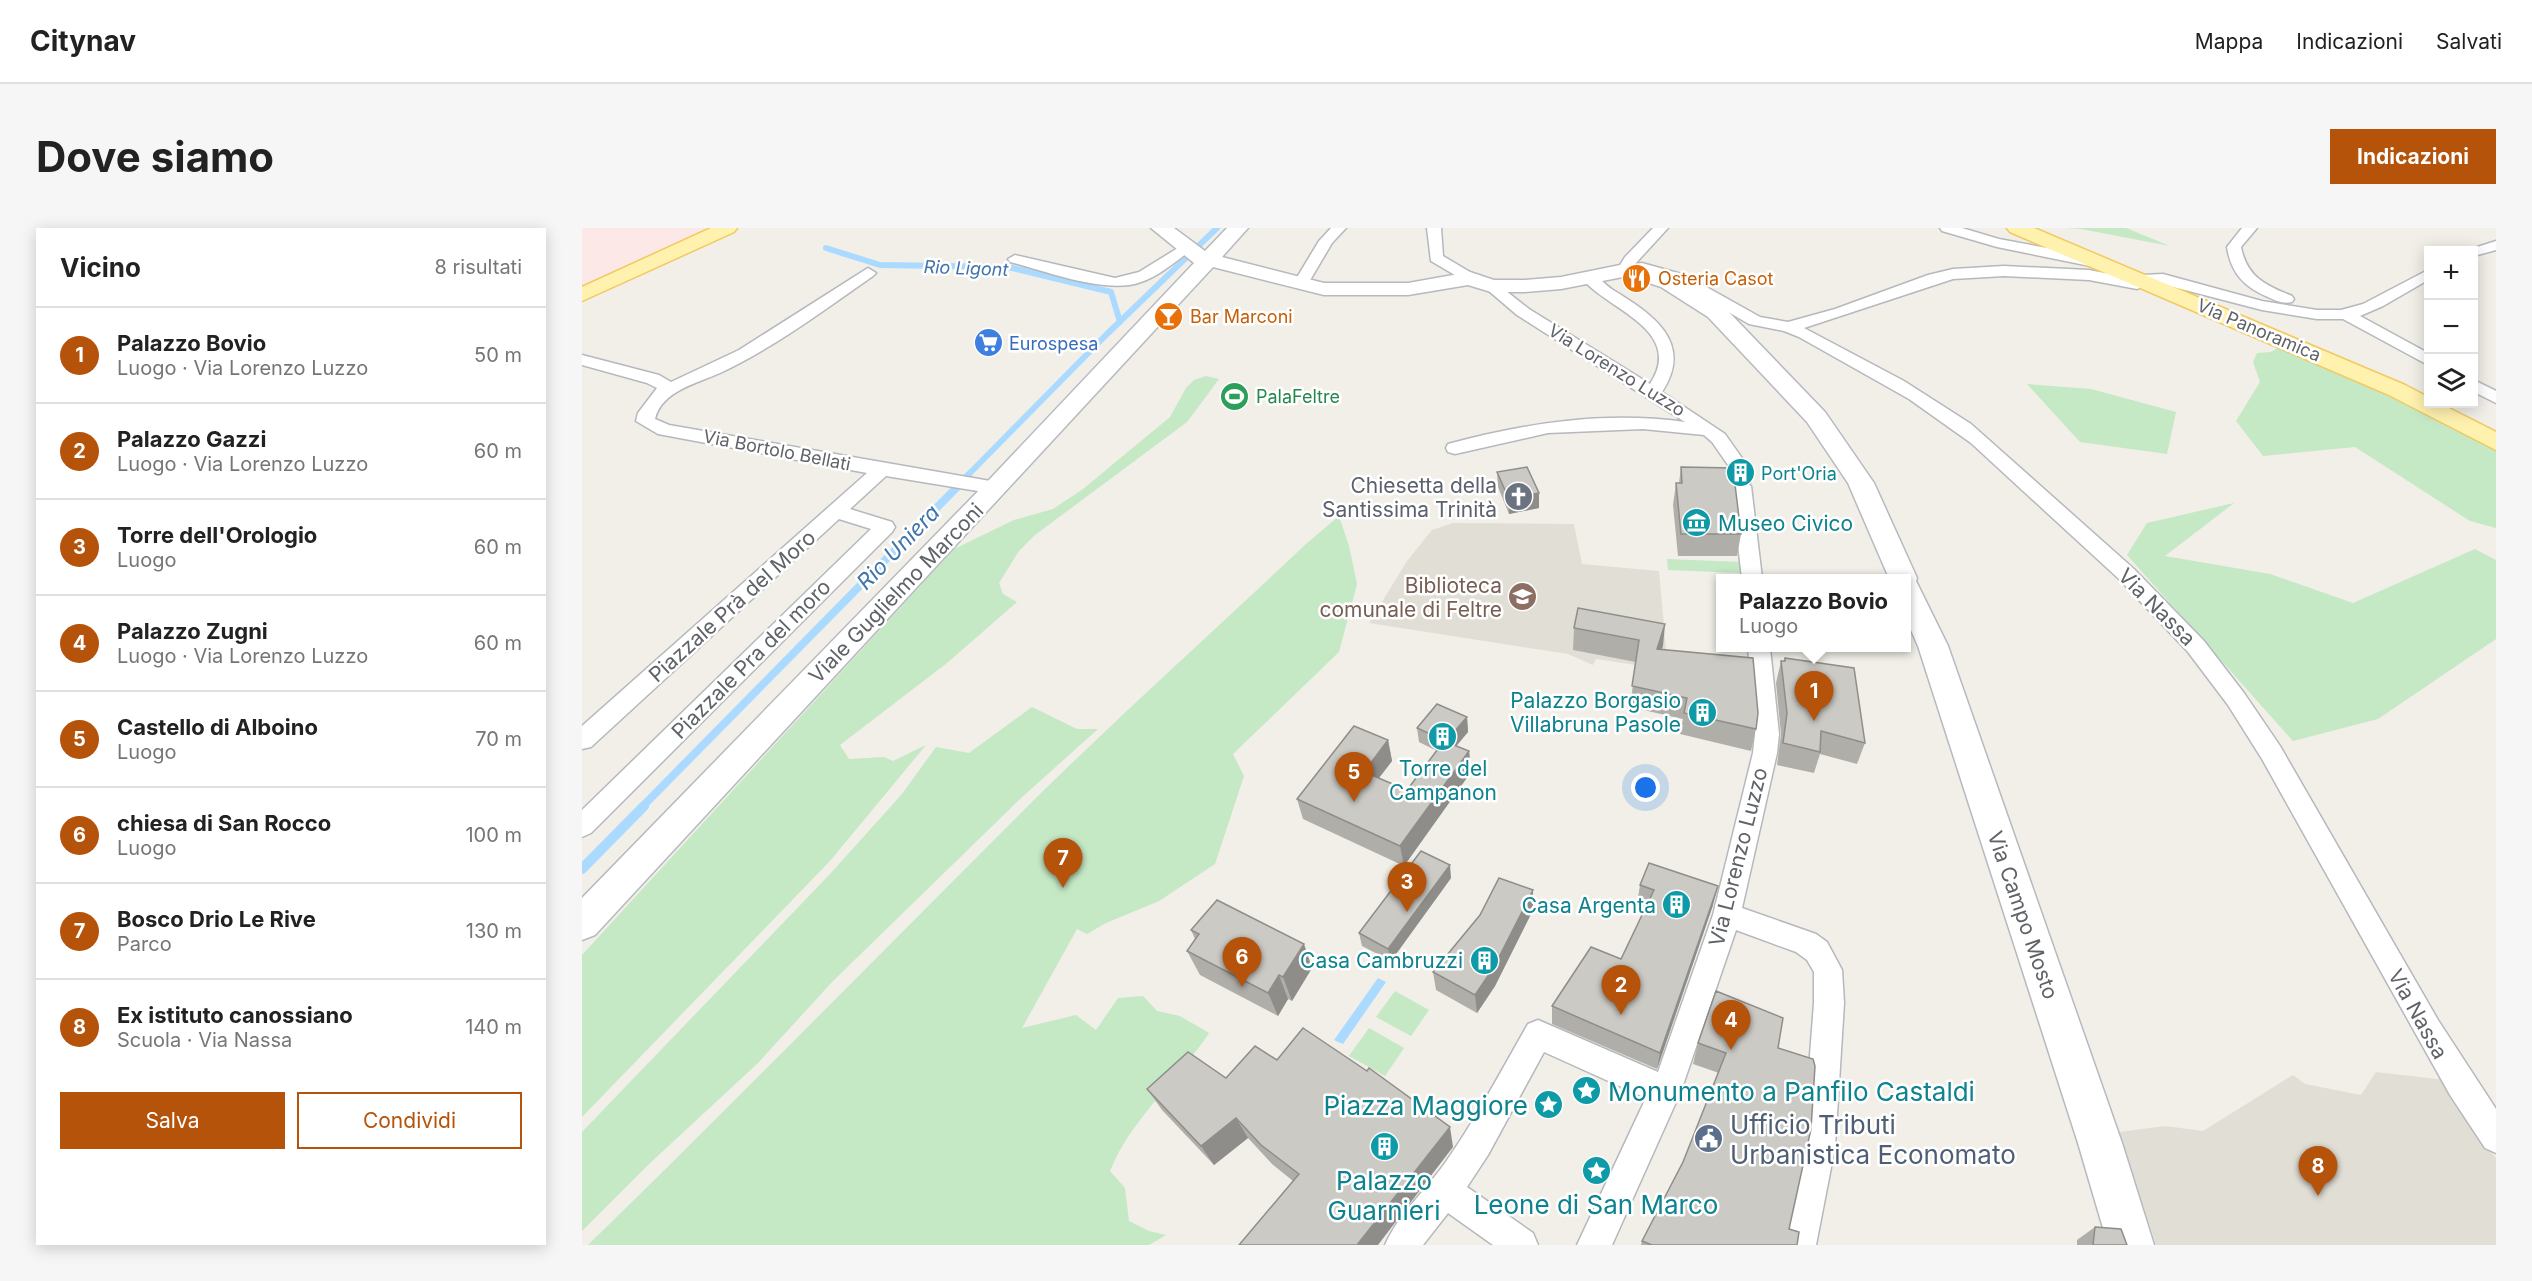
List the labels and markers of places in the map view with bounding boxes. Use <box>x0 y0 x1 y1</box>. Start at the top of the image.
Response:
restaurant icon: Osteria Casot <box>1621 262 1653 294</box>
place label: Osteria Casot <box>1658 268 1774 289</box>
bar icon: Bar Marconi <box>1153 300 1185 332</box>
place label: Bar Marconi <box>1190 306 1293 327</box>
supermarket icon: Eurospesa <box>972 327 1004 359</box>
place label: Eurospesa <box>1009 333 1098 354</box>
sports icon: PalaFeltre <box>1219 380 1251 412</box>
place label: PalaFeltre <box>1256 386 1340 407</box>
building icon: Port'Oria <box>1724 457 1756 489</box>
place label: Port'Oria <box>1761 463 1837 484</box>
place label: Chiesetta della Santissima Trinità <box>1322 473 1497 522</box>
church icon: Chiesetta della Santissima Trinità <box>1502 481 1534 513</box>
museum icon: Museo Civico <box>1681 507 1713 539</box>
place label: Museo Civico <box>1718 511 1853 536</box>
place label: Biblioteca comunale di Feltre <box>1319 573 1502 622</box>
school or university icon: Biblioteca comunale di Feltre <box>1507 581 1539 613</box>
pin: 1 <box>1794 672 1834 721</box>
place label: Palazzo Borgasio Villabruna Pasole <box>1510 688 1681 737</box>
building icon: Palazzo Borgasio Villabruna Pasole <box>1686 696 1718 728</box>
building icon: Torre del Campanon <box>1427 721 1459 753</box>
pin: 5 <box>1334 752 1374 802</box>
place label: Torre del Campanon <box>1389 756 1497 805</box>
pin: 7 <box>1044 838 1082 888</box>
pin: 3 <box>1388 862 1426 912</box>
building icon: Casa Argenta <box>1661 889 1693 921</box>
place label: Casa Argenta <box>1522 893 1656 918</box>
pin: 6 <box>1222 938 1262 987</box>
building icon: Casa Cambruzzi <box>1468 944 1500 976</box>
place label: Casa Cambruzzi <box>1300 948 1463 973</box>
pin: 2 <box>1602 966 1640 1015</box>
pin: 4 <box>1712 1000 1750 1050</box>
place icon: Monumento a Panfilo Castaldi <box>1571 1075 1603 1107</box>
place label: Monumento a Panfilo Castaldi <box>1608 1076 1975 1107</box>
place icon: Piazza Maggiore <box>1533 1089 1565 1121</box>
place label: Piazza Maggiore <box>1323 1090 1528 1121</box>
place label: Ufficio Tributi Urbanistica Economato <box>1730 1109 2016 1170</box>
public building icon: Ufficio Tributi Urbanistica Economato <box>1693 1123 1725 1155</box>
building icon: Palazzo Guarnieri <box>1368 1130 1400 1162</box>
pin: 8 <box>2298 1146 2338 1196</box>
place icon: Leone di San Marco <box>1580 1154 1612 1186</box>
place label: Palazzo Guarnieri <box>1328 1165 1440 1226</box>
place label: Leone di San Marco <box>1474 1189 1718 1220</box>

